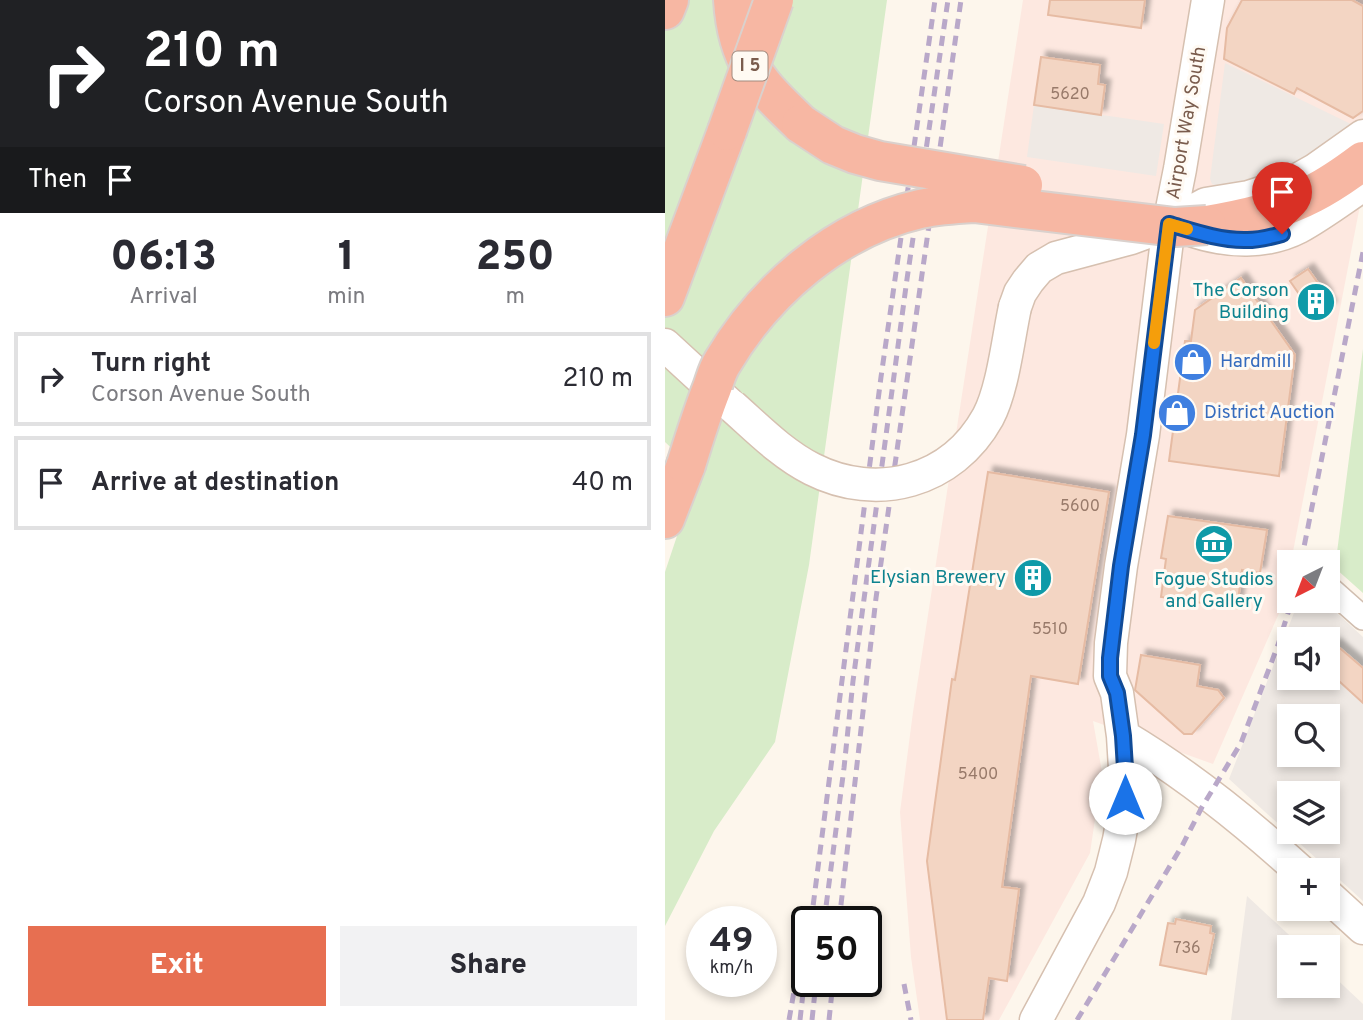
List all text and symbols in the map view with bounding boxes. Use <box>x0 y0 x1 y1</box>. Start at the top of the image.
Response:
text: 210 m <box>143 23 280 85</box>
icon: right <box>28 28 119 119</box>
street label: Airport Way South <box>1162 44 1212 202</box>
road number: I 5 <box>733 52 767 80</box>
text: Corson Avenue South <box>143 84 449 124</box>
house number: 5620 <box>1050 85 1090 105</box>
icon: arrive <box>101 161 139 199</box>
pin <box>1252 162 1312 234</box>
text: Then <box>28 164 87 197</box>
icon: arrive <box>1263 173 1301 211</box>
text: 06:13 <box>110 232 217 285</box>
text: 1 <box>338 232 355 285</box>
text: 250 <box>476 232 555 285</box>
place label: The Corson Building <box>1192 279 1289 325</box>
building icon: The Corson Building <box>1295 281 1337 323</box>
text: Arrival <box>129 283 198 312</box>
text: min <box>327 283 366 312</box>
text: m <box>506 283 525 312</box>
shop icon: Hardmill <box>1172 341 1214 383</box>
text: Turn right <box>91 348 211 381</box>
place label: Hardmill <box>1220 350 1291 374</box>
icon: right <box>32 360 70 398</box>
text: 210 m <box>563 363 633 396</box>
text: Corson Avenue South <box>91 381 311 410</box>
shop icon: District Auction <box>1156 392 1198 434</box>
place label: District Auction <box>1204 401 1335 425</box>
icon: arrive <box>32 464 70 502</box>
text: Arrive at destination <box>91 467 339 500</box>
text: 40 m <box>572 467 633 500</box>
house number: 5600 <box>1060 497 1100 517</box>
museum icon: Fogue Studios and Gallery <box>1193 523 1235 565</box>
north arrow <box>1277 550 1341 612</box>
map controls <box>1277 550 1340 998</box>
building icon: Elysian Brewery <box>1012 557 1054 599</box>
place label: Elysian Brewery <box>870 566 1006 590</box>
place label: Fogue Studios and Gallery <box>1154 568 1274 614</box>
house number: 5510 <box>1032 620 1068 640</box>
button: sound <box>1277 627 1340 690</box>
button: search <box>1277 704 1340 767</box>
position arrow <box>1088 761 1162 835</box>
house number: 5400 <box>958 765 998 785</box>
button: layers <box>1277 781 1340 844</box>
button: + <box>1277 858 1340 921</box>
speed limit sign: 50 <box>791 906 882 997</box>
text: 49 <box>709 920 754 964</box>
button: Exit <box>28 926 326 1006</box>
button: Share <box>340 926 637 1006</box>
button: − <box>1277 935 1340 998</box>
house number: 736 <box>1173 939 1201 959</box>
text: km/h <box>710 957 753 980</box>

